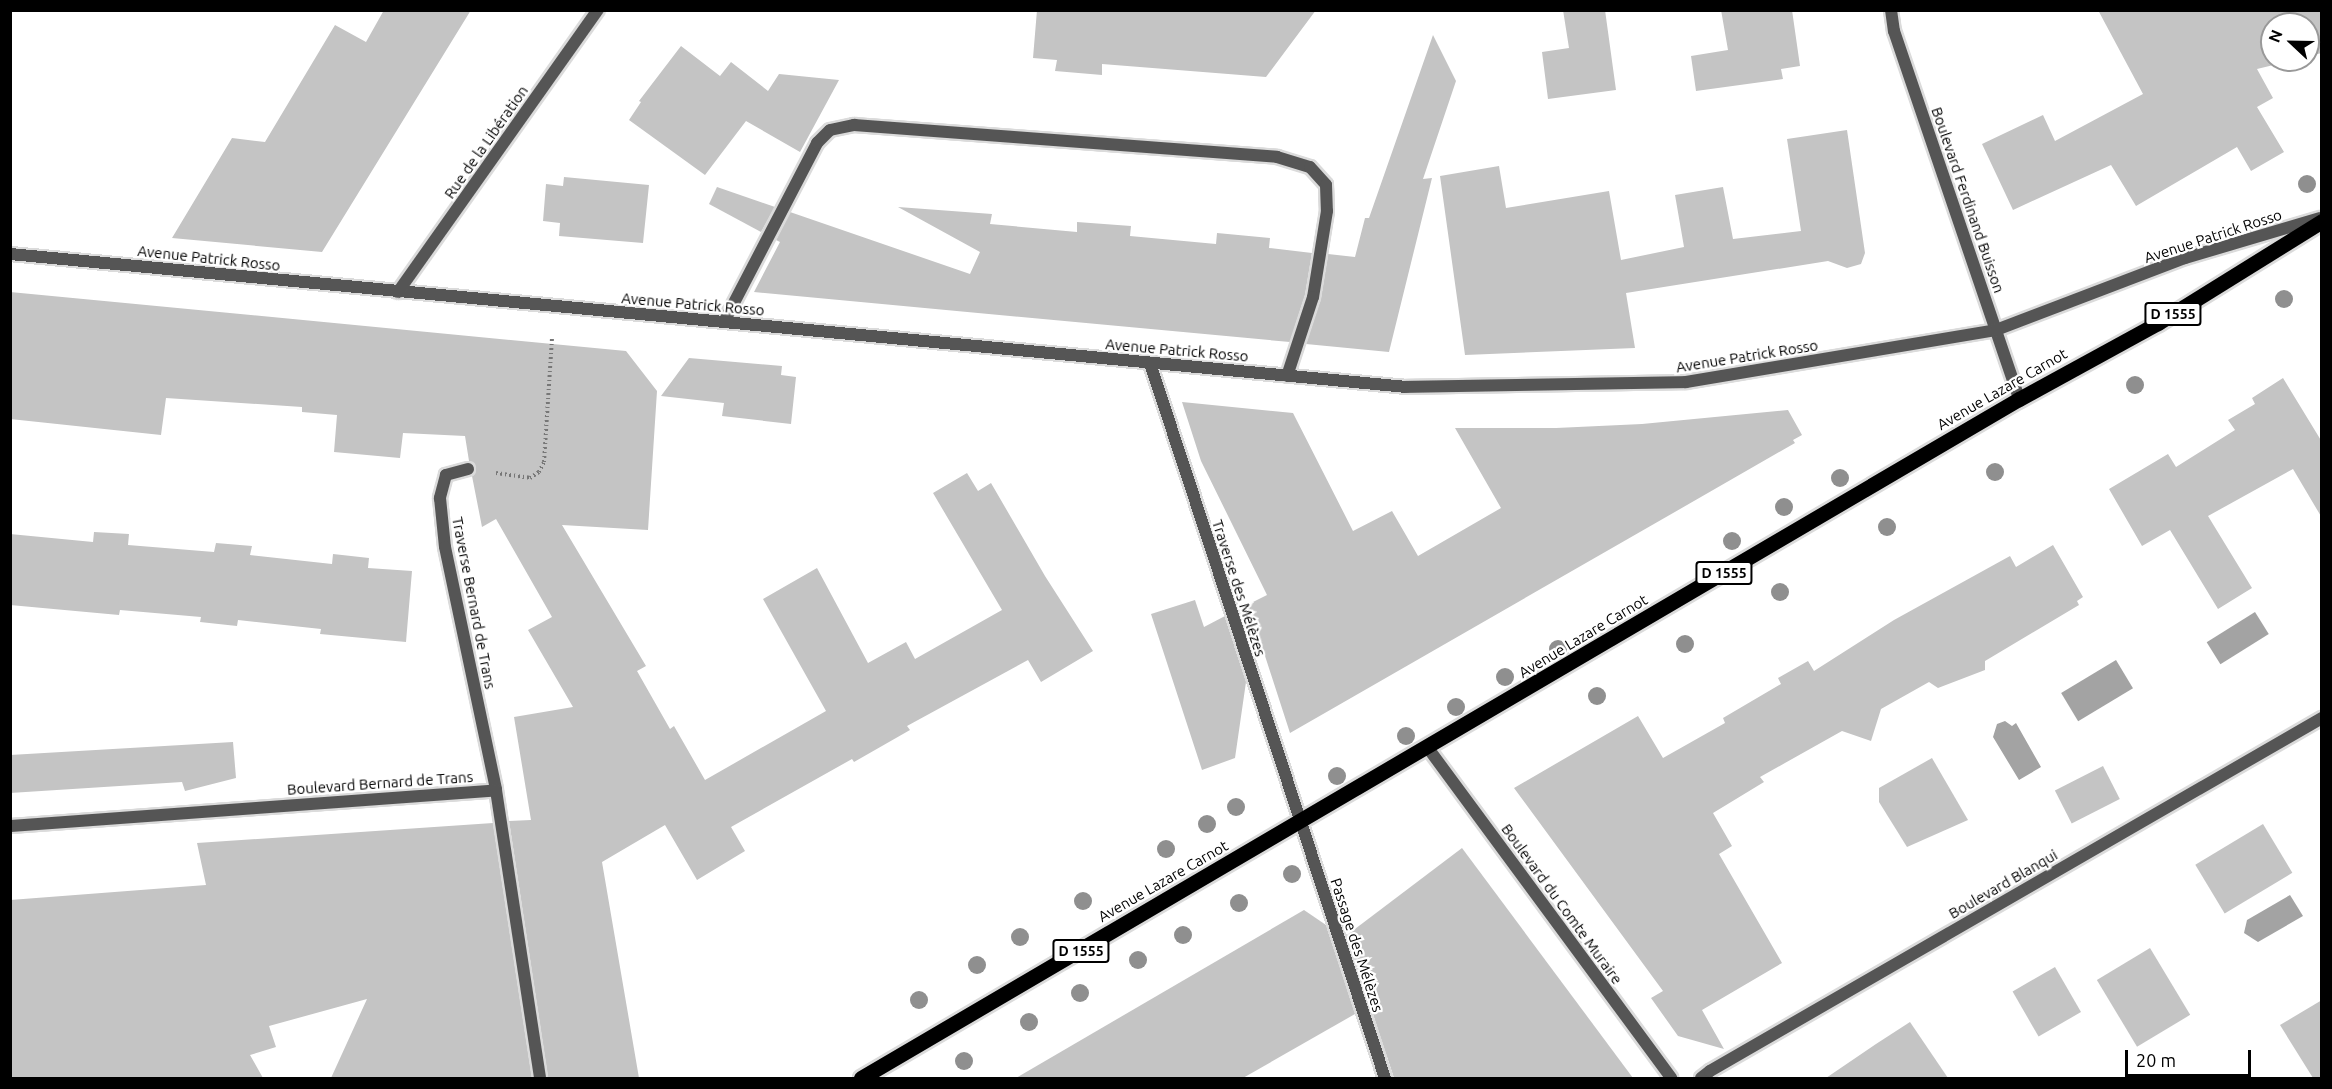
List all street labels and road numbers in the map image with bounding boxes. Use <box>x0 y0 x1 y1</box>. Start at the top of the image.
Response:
street label: Rue de la Libération <box>440 82 532 202</box>
street label: Boulevard Ferdinand Buisson <box>1928 105 2008 295</box>
street label: Avenue Patrick Rosso <box>2142 205 2284 267</box>
street label: Avenue Patrick Rosso <box>137 242 281 274</box>
street label: Avenue Patrick Rosso <box>621 289 765 319</box>
road number: D 1555 <box>2143 303 2203 325</box>
street label: Avenue Patrick Rosso <box>1105 335 1249 365</box>
street label: Avenue Patrick Rosso <box>1675 336 1819 376</box>
street label: Avenue Lazare Carnot <box>1934 344 2070 434</box>
street label: Traverse Bernard de Trans <box>448 515 500 691</box>
street label: Traverse des Mélèzes <box>1208 517 1270 659</box>
road number: D 1555 <box>1694 562 1754 584</box>
street label: Avenue Lazare Carnot <box>1515 590 1651 682</box>
street label: Boulevard Bernard de Trans <box>286 768 474 798</box>
street label: Boulevard du Comte Muraire <box>1498 820 1626 988</box>
street label: Avenue Lazare Carnot <box>1095 836 1231 926</box>
street label: Boulevard Blanqui <box>1945 846 2061 922</box>
street label: Passage des Mélèzes <box>1327 876 1387 1014</box>
road number: D 1555 <box>1051 940 1111 962</box>

